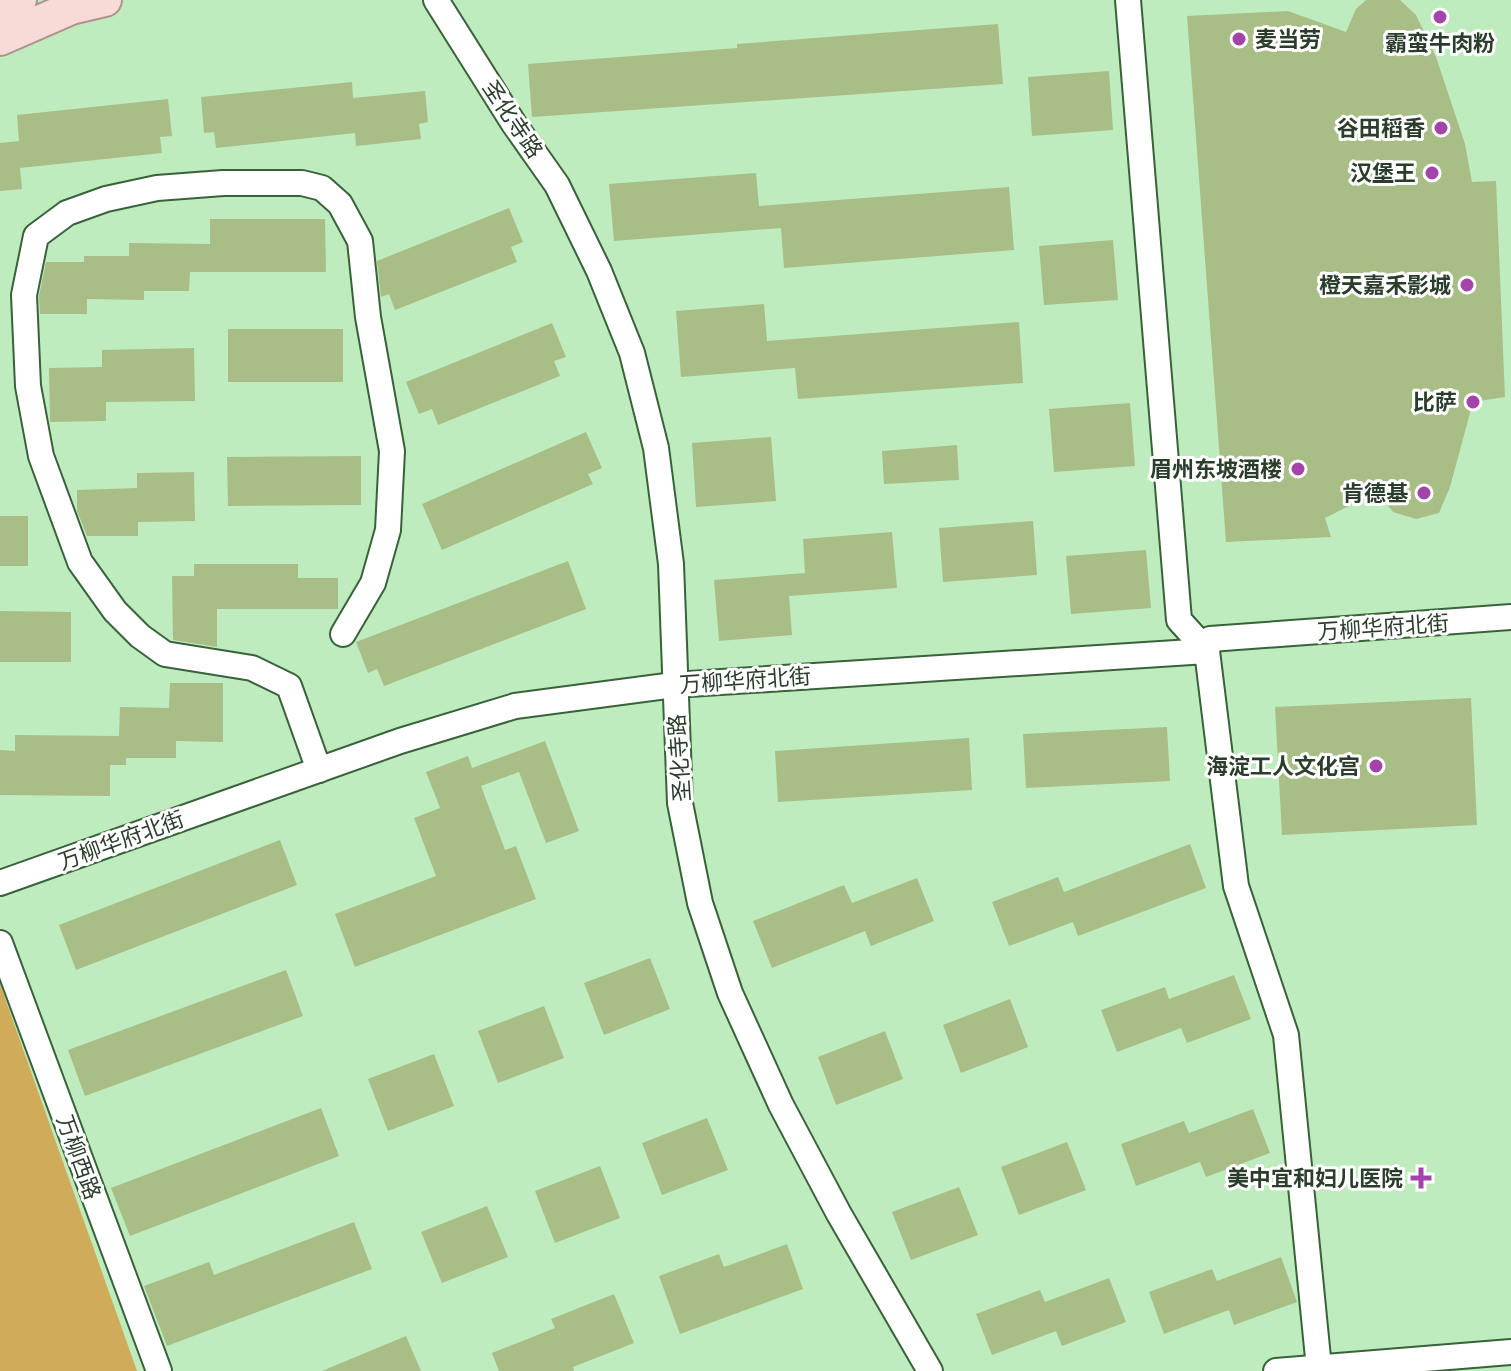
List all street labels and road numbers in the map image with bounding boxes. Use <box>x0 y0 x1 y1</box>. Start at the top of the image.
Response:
street label: 圣化寺路 <box>478 76 548 163</box>
street label: 万柳华府北街 <box>1316 610 1450 645</box>
street label: 万柳华府北街 <box>678 663 812 698</box>
street label: 圣化寺路 <box>664 713 695 803</box>
street label: 万柳华府北街 <box>55 806 187 875</box>
street label: 万柳西路 <box>52 1112 105 1203</box>

